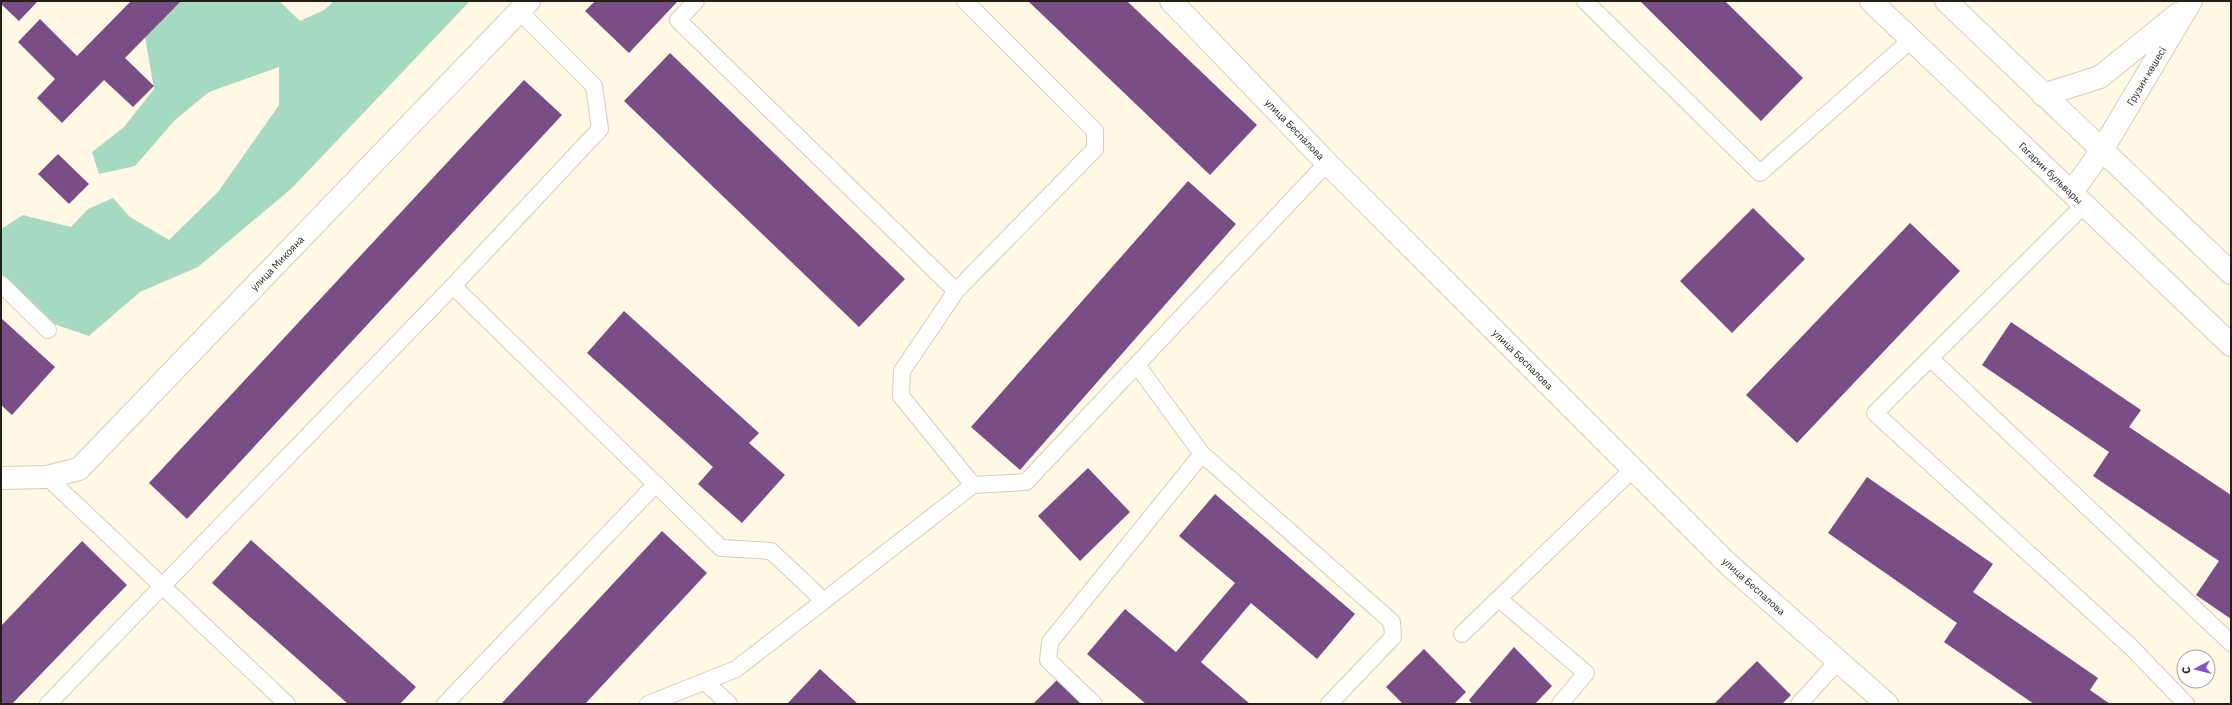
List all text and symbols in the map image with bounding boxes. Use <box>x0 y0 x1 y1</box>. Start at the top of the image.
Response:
street label: Грузин көшесі <box>2124 45 2169 108</box>
street label: улица Беспалова <box>1262 96 1328 163</box>
street label: Гагарин бульвары <box>2016 139 2085 207</box>
street label: улица Микояна <box>248 233 307 294</box>
street label: улица Беспалова <box>1490 326 1556 393</box>
street label: улица Беспалова <box>1720 555 1788 618</box>
north arrow <box>2176 649 2216 689</box>
text: С <box>2179 666 2193 675</box>

